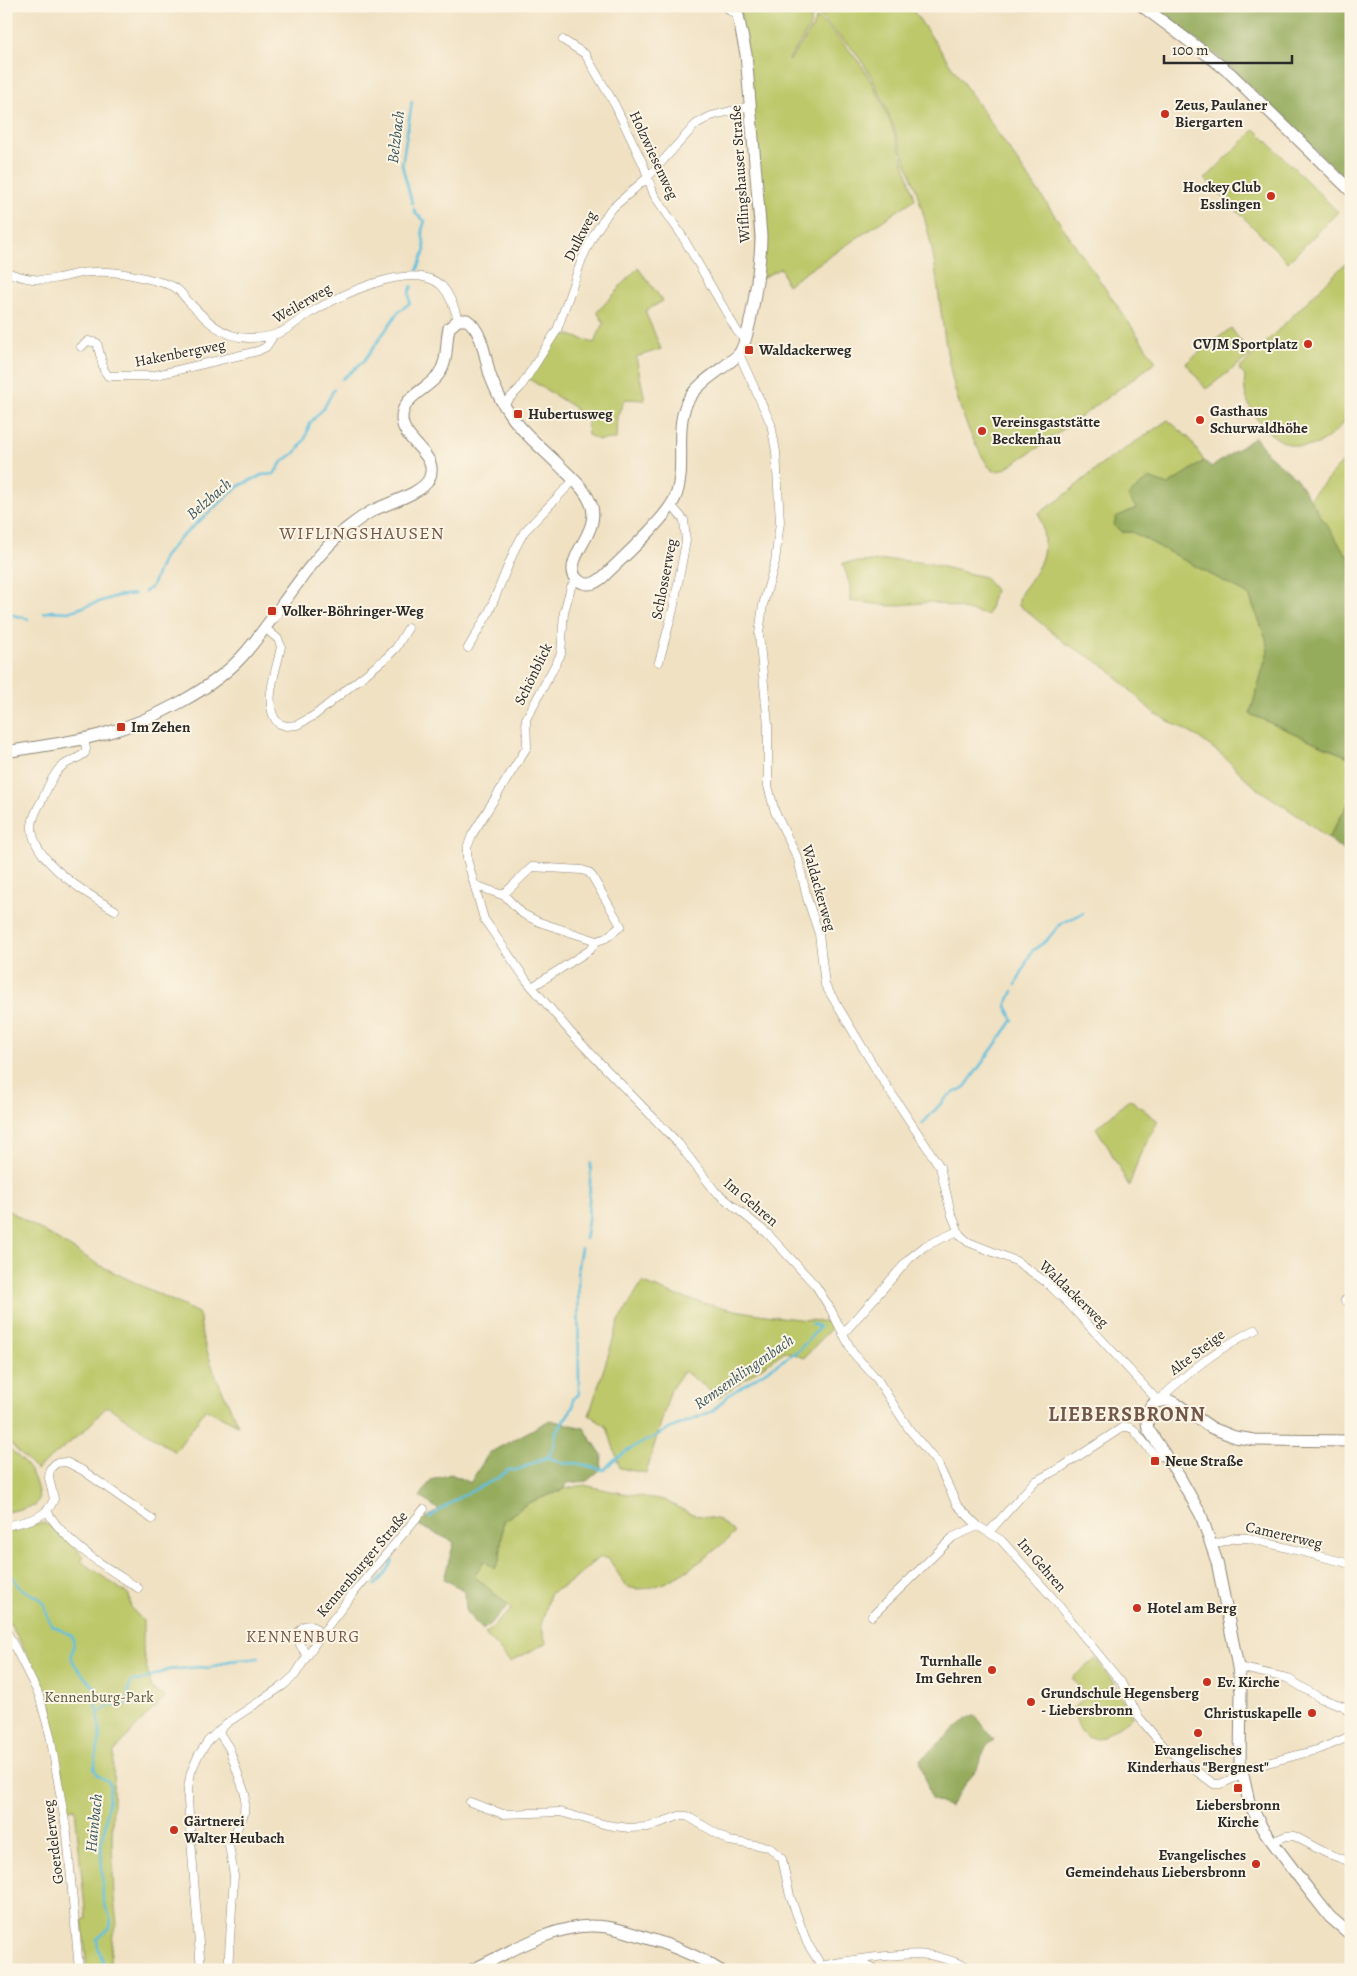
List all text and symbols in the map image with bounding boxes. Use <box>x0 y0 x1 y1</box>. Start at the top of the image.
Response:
scale bar <box>1164 32 1292 64</box>
text: 100 m <box>1172 40 1209 60</box>
place label: Zeus, Paulaner Biergarten <box>1175 95 1267 132</box>
street label: Wiflingshauser Straße <box>725 104 755 244</box>
street label: Holzwiesenweg <box>625 107 683 203</box>
marker: Zeus, Paulaner Biergarten <box>1159 108 1171 120</box>
water label: Belzbach <box>382 109 410 165</box>
place label: Hockey Club Esslingen <box>1183 177 1262 214</box>
marker: Hockey Club Esslingen <box>1265 190 1277 202</box>
street label: Dulkweg <box>559 207 601 265</box>
street label: Weilerweg <box>268 278 335 328</box>
street label: Hakenbergweg <box>133 334 228 372</box>
place label: CVJM Sportplatz <box>1193 334 1298 354</box>
marker: CVJM Sportplatz <box>1302 338 1314 350</box>
place label: Waldackerweg <box>758 340 852 360</box>
marker: Waldackerweg <box>743 344 755 356</box>
place label: Gasthaus Schurwaldhöhe <box>1210 401 1308 438</box>
place label: Hubertusweg <box>528 404 613 424</box>
marker: Hubertusweg <box>512 408 524 420</box>
place label: Vereinsgaststätte Beckenhau <box>991 412 1100 449</box>
marker: Gasthaus Schurwaldhöhe <box>1194 414 1206 426</box>
marker: Vereinsgaststätte Beckenhau <box>976 425 988 437</box>
water label: Belzbach <box>182 473 236 525</box>
district label: WIFLINGSHAUSEN <box>278 521 445 545</box>
street label: Schlosserweg <box>646 536 682 621</box>
place label: Volker-Böhringer-Weg <box>281 601 424 621</box>
marker: Volker-Böhringer-Weg <box>266 605 278 617</box>
street label: Schönblick <box>509 639 557 709</box>
place label: Im Zehen <box>131 717 191 737</box>
marker: Im Zehen <box>115 721 127 733</box>
street label: Waldackerweg <box>797 841 841 934</box>
street label: Im Gehren <box>719 1173 783 1231</box>
street label: Waldackerweg <box>1034 1255 1113 1332</box>
street label: Alte Steige <box>1164 1324 1229 1380</box>
water label: Remsenklingenbach <box>690 1329 799 1415</box>
district label: LIEBERSBRONN <box>1048 1401 1206 1428</box>
place label: Neue Straße <box>1165 1451 1243 1471</box>
marker: Neue Straße <box>1149 1455 1161 1467</box>
street label: Kennenburger Straße <box>312 1507 412 1621</box>
street label: Camererweg <box>1244 1516 1325 1554</box>
street label: Im Gehren <box>1013 1534 1071 1596</box>
place label: Hotel am Berg <box>1147 1598 1237 1618</box>
marker: Hotel am Berg <box>1131 1602 1143 1614</box>
district label: KENNENBURG <box>246 1626 360 1648</box>
place label: Turnhalle Im Gehren <box>915 1651 983 1688</box>
marker: Turnhalle Im Gehren <box>986 1664 998 1676</box>
place label: Ev. Kirche <box>1217 1672 1280 1692</box>
marker: Ev. Kirche <box>1201 1676 1213 1688</box>
place label: Grundschule Hegensberg - Liebersbronn <box>1041 1683 1199 1720</box>
park label: Kennenburg-Park <box>44 1687 154 1707</box>
marker: Grundschule Hegensberg - Liebersbronn <box>1025 1696 1037 1708</box>
place label: Christuskapelle <box>1204 1703 1302 1723</box>
marker: Christuskapelle <box>1306 1707 1318 1719</box>
marker: Evangelisches Kinderhaus "Bergnest" <box>1192 1727 1204 1739</box>
place label: Evangelisches Kinderhaus "Bergnest" <box>1127 1740 1269 1777</box>
marker: Liebersbronn Kirche <box>1232 1782 1244 1794</box>
water label: Hainbach <box>80 1792 108 1853</box>
place label: Liebersbronn Kirche <box>1196 1795 1281 1832</box>
street label: Goerdelerweg <box>38 1798 68 1885</box>
place label: Gärtnerei Walter Heubach <box>183 1811 285 1848</box>
marker: Gärtnerei Walter Heubach <box>168 1824 180 1836</box>
place label: Evangelisches Gemeindehaus Liebersbronn <box>1066 1845 1247 1882</box>
marker: Evangelisches Gemeindehaus Liebersbronn <box>1250 1858 1262 1870</box>

